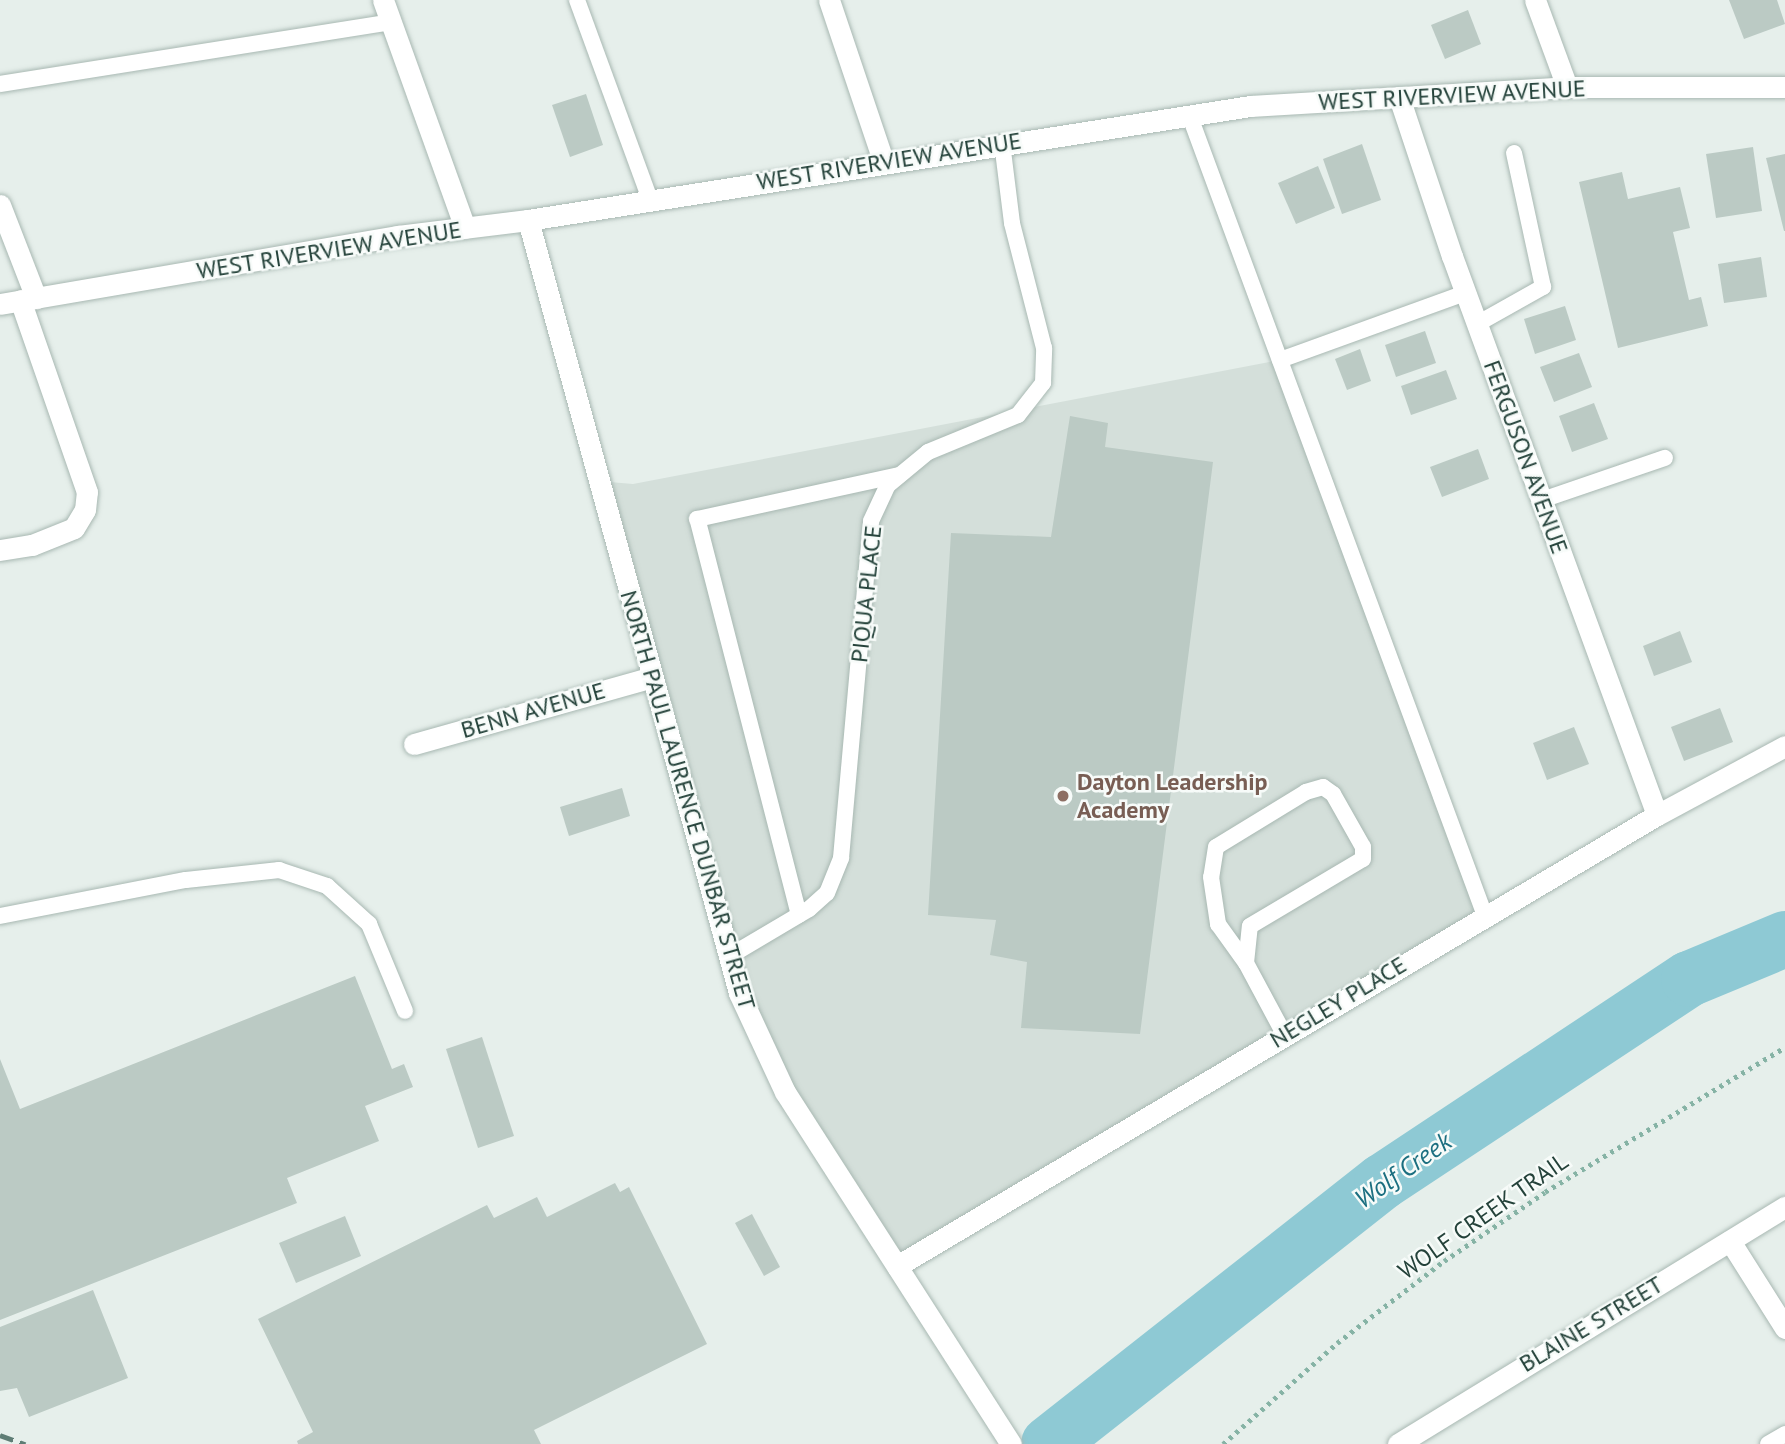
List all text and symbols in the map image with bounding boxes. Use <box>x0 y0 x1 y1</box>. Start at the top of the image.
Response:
street label: WEST RIVERVIEW AVENUE <box>1316 74 1588 116</box>
street label: WEST RIVERVIEW AVENUE <box>753 126 1025 196</box>
street label: WEST RIVERVIEW AVENUE <box>193 215 465 285</box>
street label: FERGUSON AVENUE <box>1477 356 1575 558</box>
street label: PIQUA PLACE <box>844 523 888 665</box>
street label: NORTH PAUL LAURENCE DUNBAR STREET <box>614 587 762 1013</box>
street label: BENN AVENUE <box>457 676 609 744</box>
place label: Dayton Leadership Academy <box>1077 768 1268 824</box>
marker: Dayton Leadership Academy <box>1055 788 1071 804</box>
street label: NEGLEY PLACE <box>1264 950 1412 1054</box>
water label: Wolf Creek <box>1348 1125 1458 1215</box>
street label: WOLF CREEK TRAIL <box>1392 1146 1574 1286</box>
street label: BLAINE STREET <box>1514 1270 1668 1378</box>

